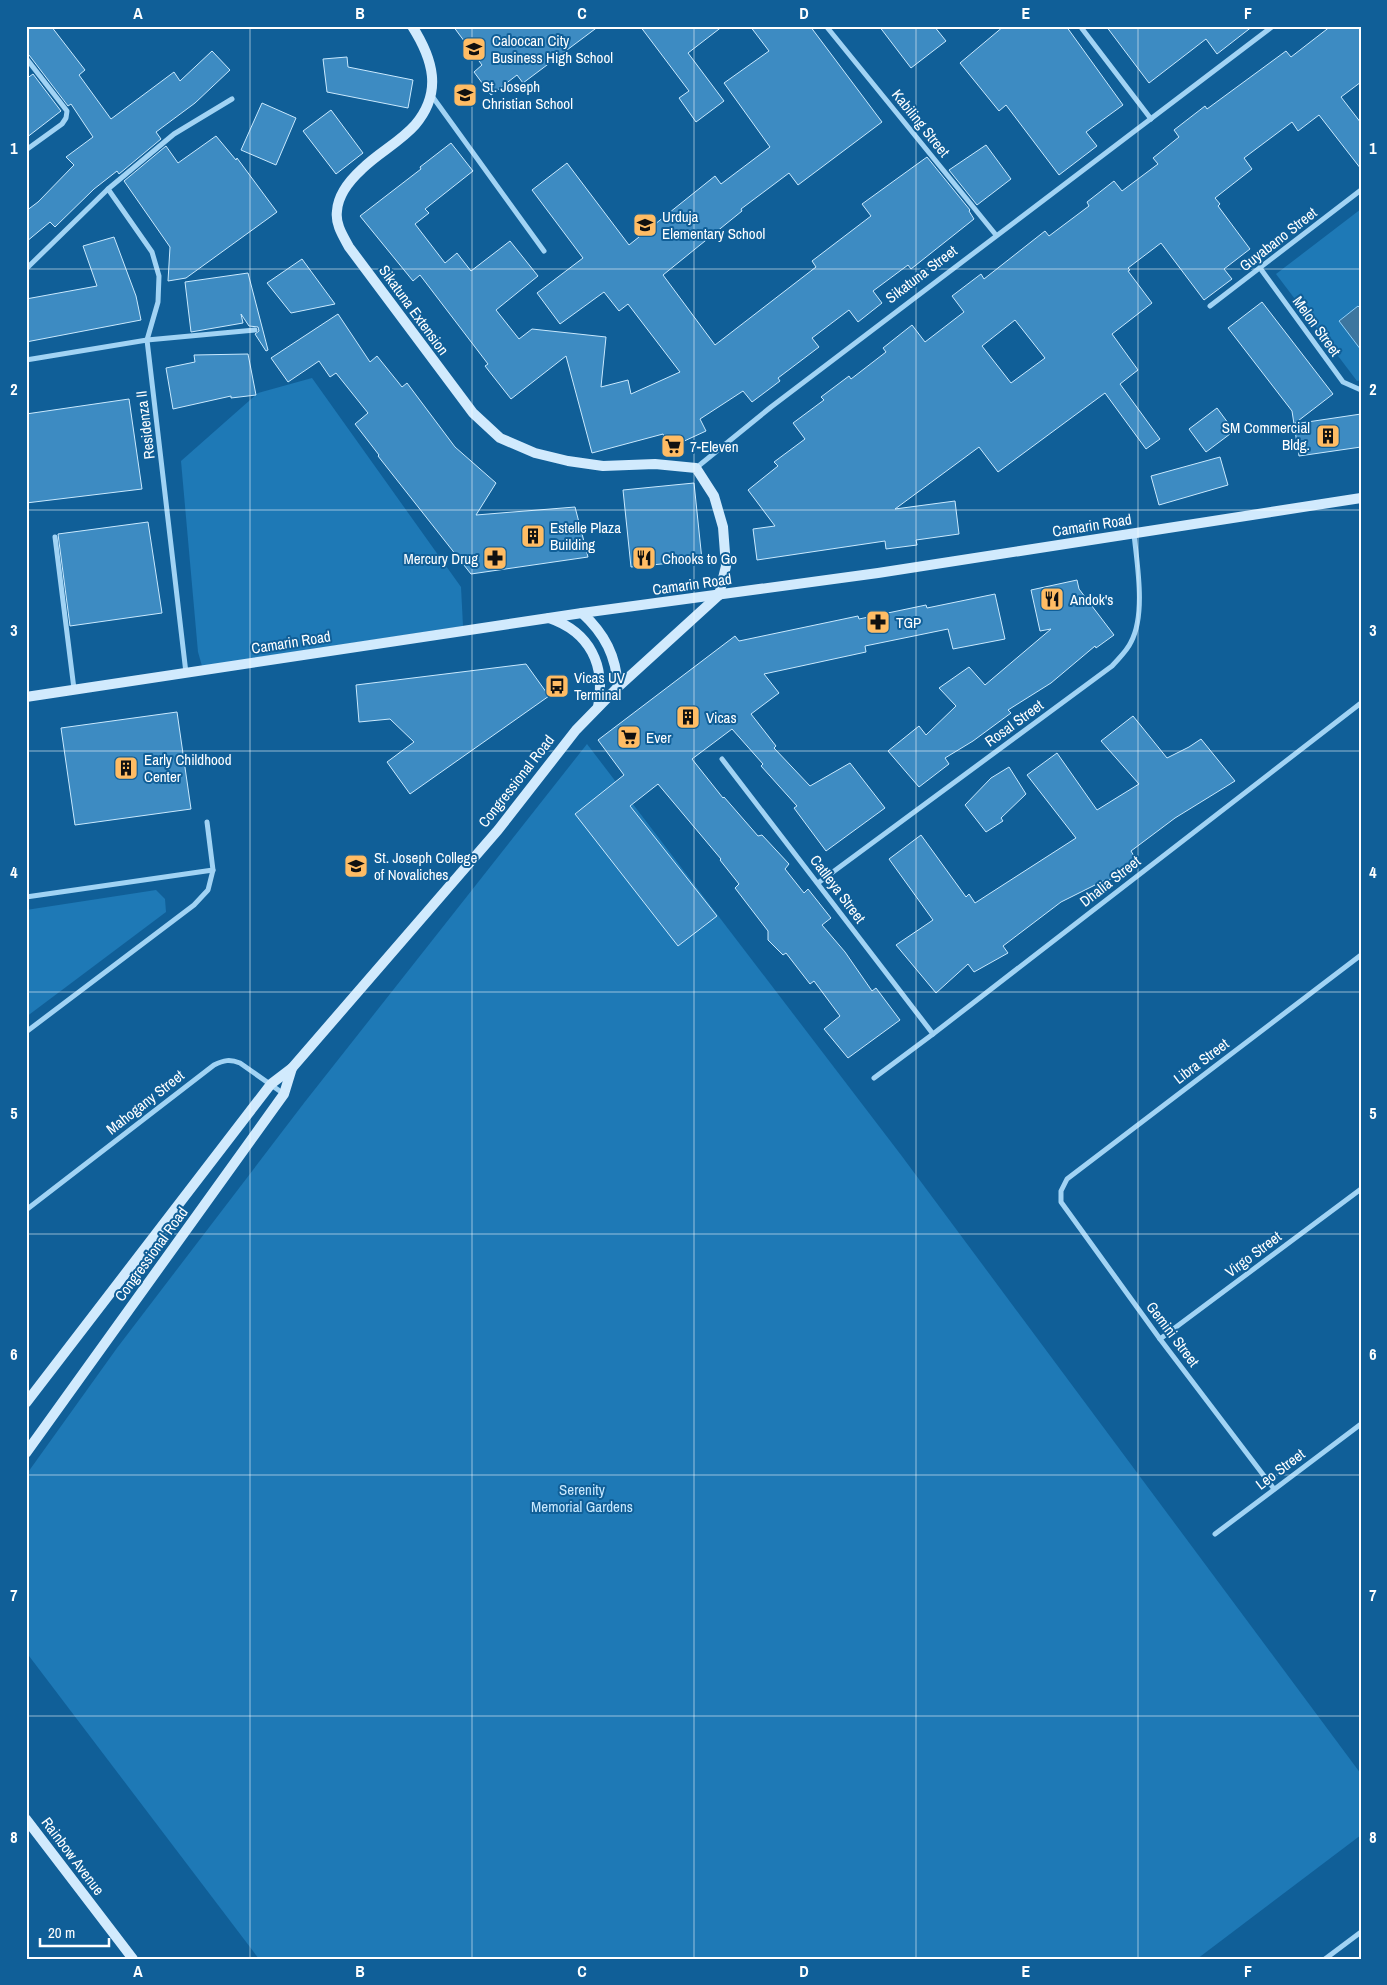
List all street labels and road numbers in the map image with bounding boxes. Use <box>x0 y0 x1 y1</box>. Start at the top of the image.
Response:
street label: Kabiling Street <box>887 85 955 162</box>
street label: Guyabano Street <box>1235 202 1322 276</box>
street label: Sikatuna Street <box>881 240 962 308</box>
street label: Sikatuna Extension <box>374 261 454 359</box>
street label: Melon Street <box>1288 292 1346 361</box>
street label: Residenza II <box>130 389 160 461</box>
street label: Camarin Road <box>1051 508 1133 542</box>
street label: Camarin Road <box>651 568 733 600</box>
street label: Camarin Road <box>250 625 332 659</box>
street label: Rosal Street <box>980 694 1048 751</box>
street label: Congressional Road <box>473 730 559 832</box>
street label: Catlleya Street <box>805 850 871 928</box>
street label: Dhalia Street <box>1075 850 1145 911</box>
street label: Libra Street <box>1169 1033 1233 1089</box>
street label: Mahogany Street <box>102 1065 189 1139</box>
street label: Congressional Road <box>110 1202 192 1306</box>
street label: Virgo Street <box>1221 1226 1286 1282</box>
street label: Gemini Street <box>1142 1297 1205 1371</box>
street label: Leo Street <box>1251 1443 1309 1494</box>
street label: Rainbow Avenue <box>37 1813 109 1899</box>

